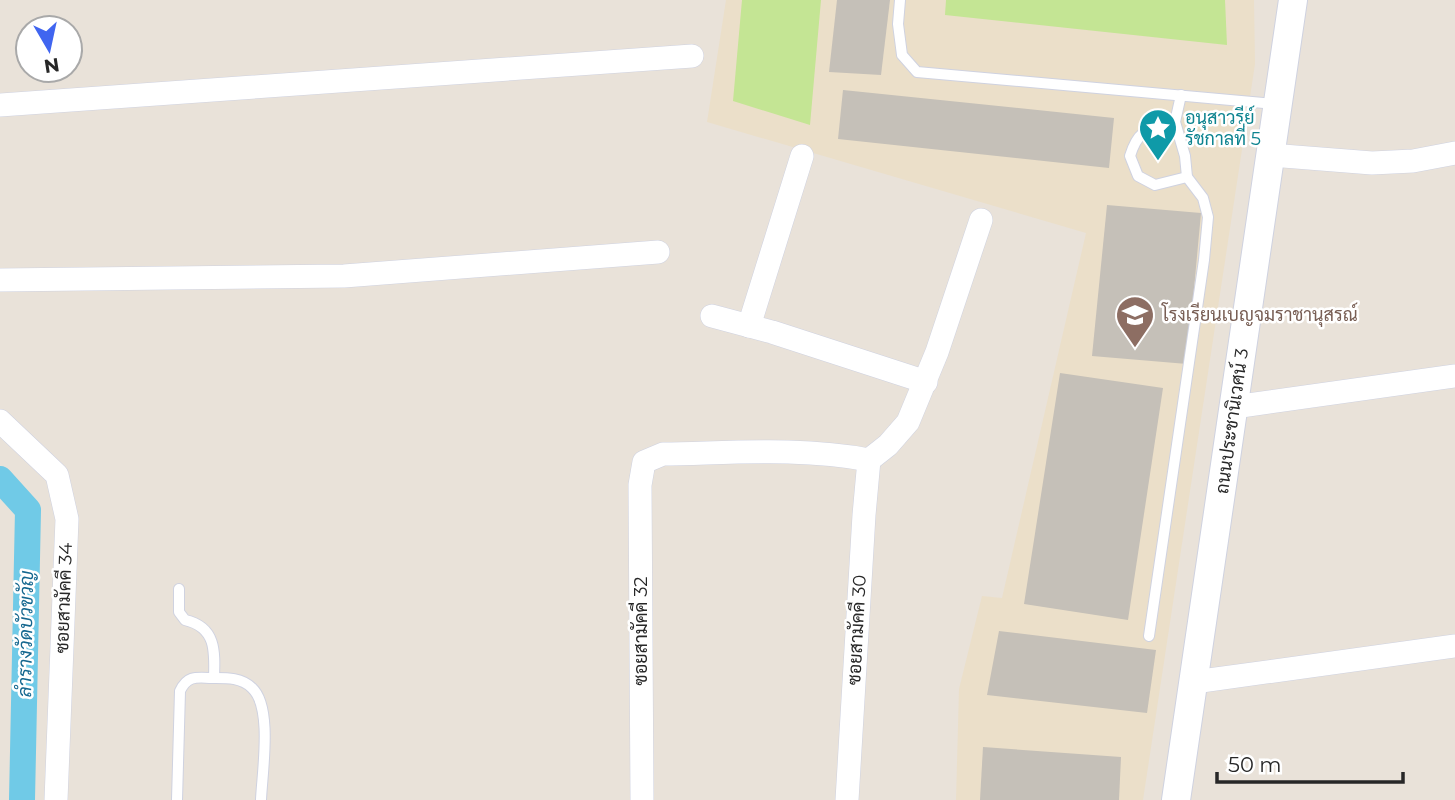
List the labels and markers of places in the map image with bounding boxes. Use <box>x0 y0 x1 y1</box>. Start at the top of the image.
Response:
place label: อนุสาวรีย์ รัชกาลที่ 5 <box>1185 105 1261 150</box>
place icon: อนุสาวรีย์ รัชกาลที่ 5 <box>1137 107 1179 162</box>
school or university icon: โรงเรียนเบญจมราชานุสรณ์ <box>1114 294 1156 349</box>
place label: โรงเรียนเบญจมราชานุสรณ์ <box>1161 302 1358 327</box>

